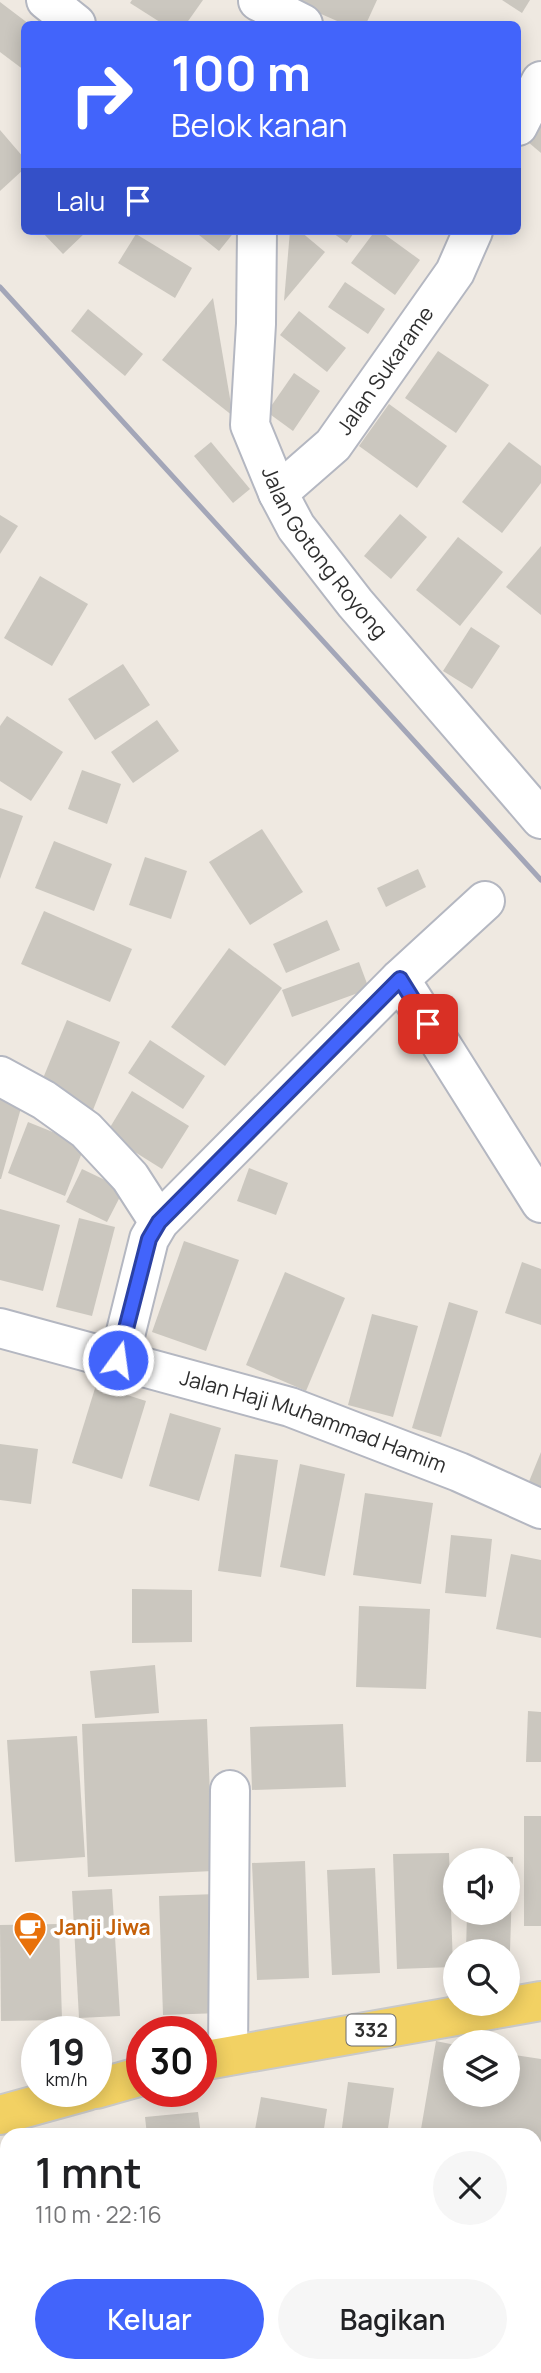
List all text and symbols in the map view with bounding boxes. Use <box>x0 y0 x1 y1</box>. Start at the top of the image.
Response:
text: 100 m <box>171 39 311 106</box>
icon: right <box>56 49 147 140</box>
text: Belok kanan <box>171 103 347 147</box>
icon: arrive <box>119 182 157 220</box>
text: Lalu <box>56 183 105 219</box>
street label: Jalan Sukarame <box>330 300 440 440</box>
street label: Jalan Gotong Royong <box>256 462 394 644</box>
pin <box>398 994 458 1054</box>
icon: arrive <box>409 1005 447 1043</box>
position arrow <box>81 1323 155 1397</box>
street label: Jalan Haji Muhammad Hamim <box>177 1363 451 1479</box>
map controls <box>443 1848 520 2107</box>
button: sound <box>443 1848 520 1925</box>
cafe icon: Janji Jiwa <box>11 1909 49 1958</box>
place label: Janji Jiwa <box>54 1913 151 1941</box>
button: search <box>443 1939 520 2016</box>
road number: 332 <box>346 2014 396 2046</box>
speed limit sign: 30 <box>126 2016 217 2107</box>
text: 19 <box>48 2028 85 2076</box>
button: layers <box>443 2030 520 2107</box>
text: km/h <box>46 2067 87 2091</box>
text: 1 mnt <box>35 2143 142 2201</box>
button: close <box>433 2151 507 2225</box>
text: 110 m · 22:16 <box>35 2198 162 2230</box>
button: Keluar <box>35 2279 264 2359</box>
button: Bagikan <box>278 2279 507 2359</box>

